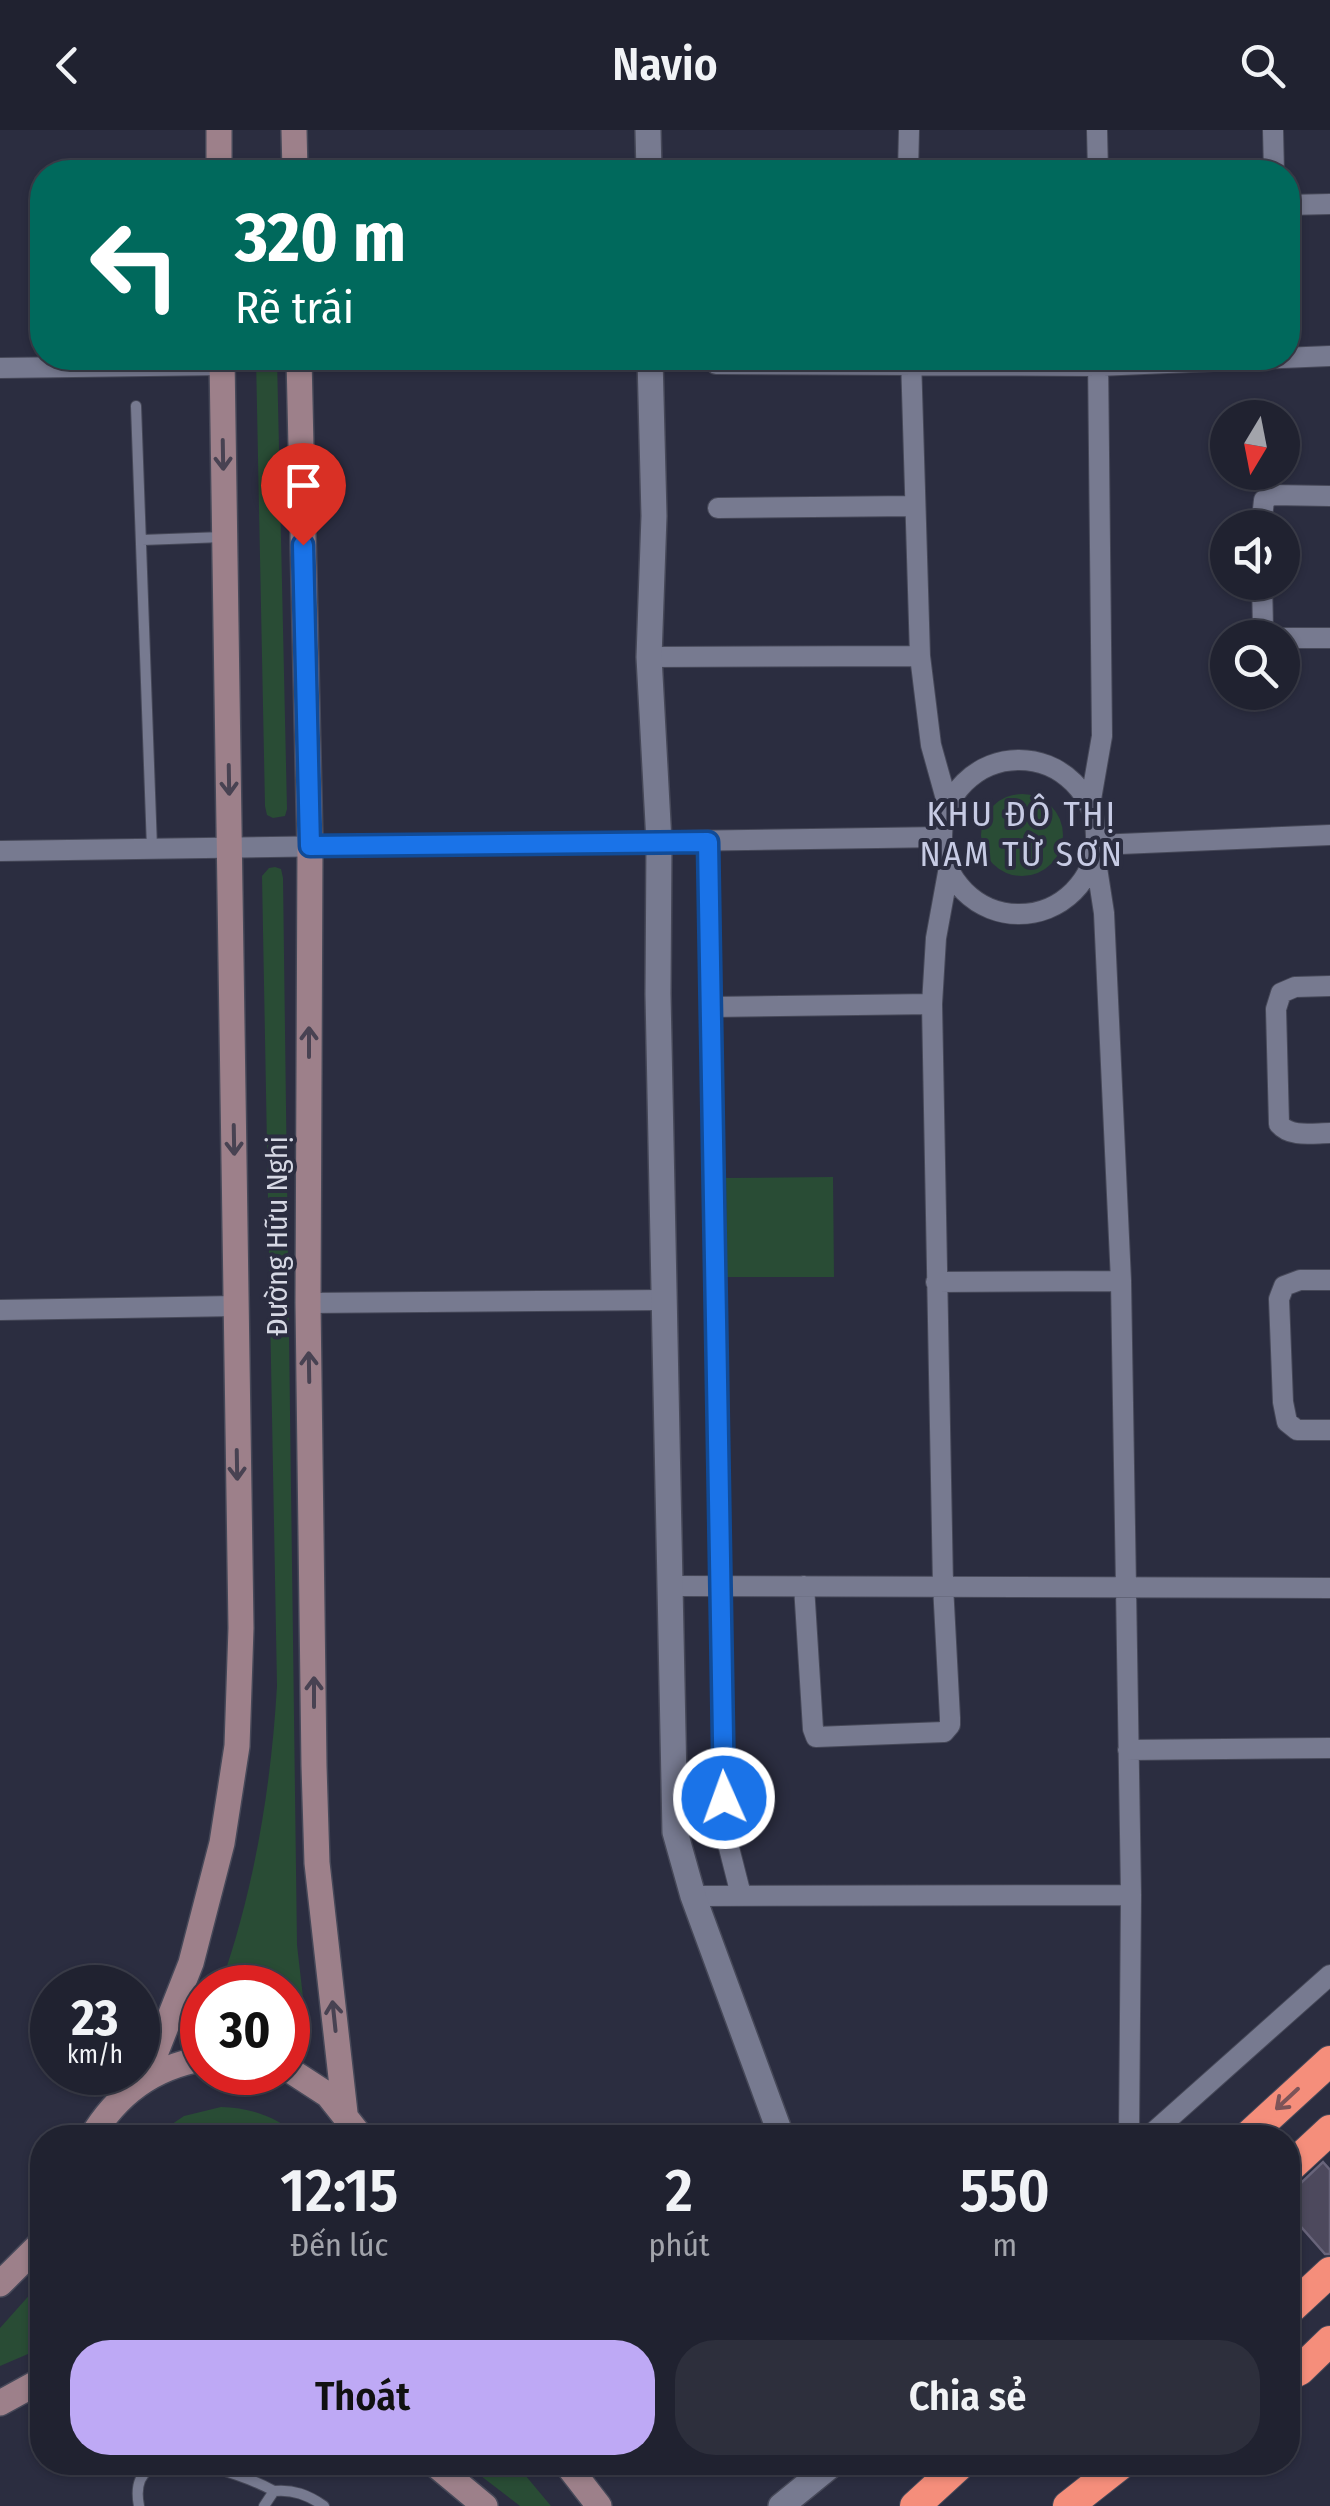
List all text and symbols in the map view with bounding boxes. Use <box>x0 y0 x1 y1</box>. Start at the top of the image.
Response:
icon: back <box>40 38 95 93</box>
text: Navio <box>612 38 718 92</box>
icon: search <box>1235 38 1290 93</box>
text: 320 m <box>235 196 406 280</box>
icon: left <box>70 200 200 330</box>
text: Rẽ trái <box>235 281 354 335</box>
north arrow <box>1210 400 1300 490</box>
map controls <box>1210 400 1300 710</box>
one-way arrow <box>214 438 233 470</box>
pin <box>261 443 346 546</box>
icon: arrive <box>276 458 331 513</box>
button: sound <box>1210 510 1300 600</box>
button: search <box>1210 620 1300 710</box>
one-way arrow <box>220 762 238 795</box>
district label: KHU ĐÔ THỊ NAM TỪ SƠN <box>919 793 1125 875</box>
one-way arrow <box>300 1027 318 1060</box>
one-way arrow <box>224 1122 244 1155</box>
street label: Đường Hữu Nghị <box>259 1136 295 1336</box>
one-way arrow <box>300 1352 319 1384</box>
one-way arrow <box>228 1448 247 1480</box>
one-way arrow <box>304 1676 324 1708</box>
position arrow <box>672 1746 776 1850</box>
speed limit sign: 30 <box>180 1965 310 2095</box>
text: 23 <box>72 1988 118 2048</box>
one-way arrow <box>324 2000 343 2033</box>
text: km/h <box>67 2040 123 2070</box>
one-way arrow <box>1276 2087 1300 2111</box>
text: 12:15 <box>280 2155 398 2227</box>
text: 2 <box>665 2155 693 2227</box>
text: 550 <box>960 2155 1050 2227</box>
text: Đến lúc <box>290 2226 388 2264</box>
text: phút <box>648 2226 710 2264</box>
text: m <box>992 2226 1017 2264</box>
button: Thoát <box>70 2340 655 2455</box>
button: Chia sẻ <box>675 2340 1260 2455</box>

